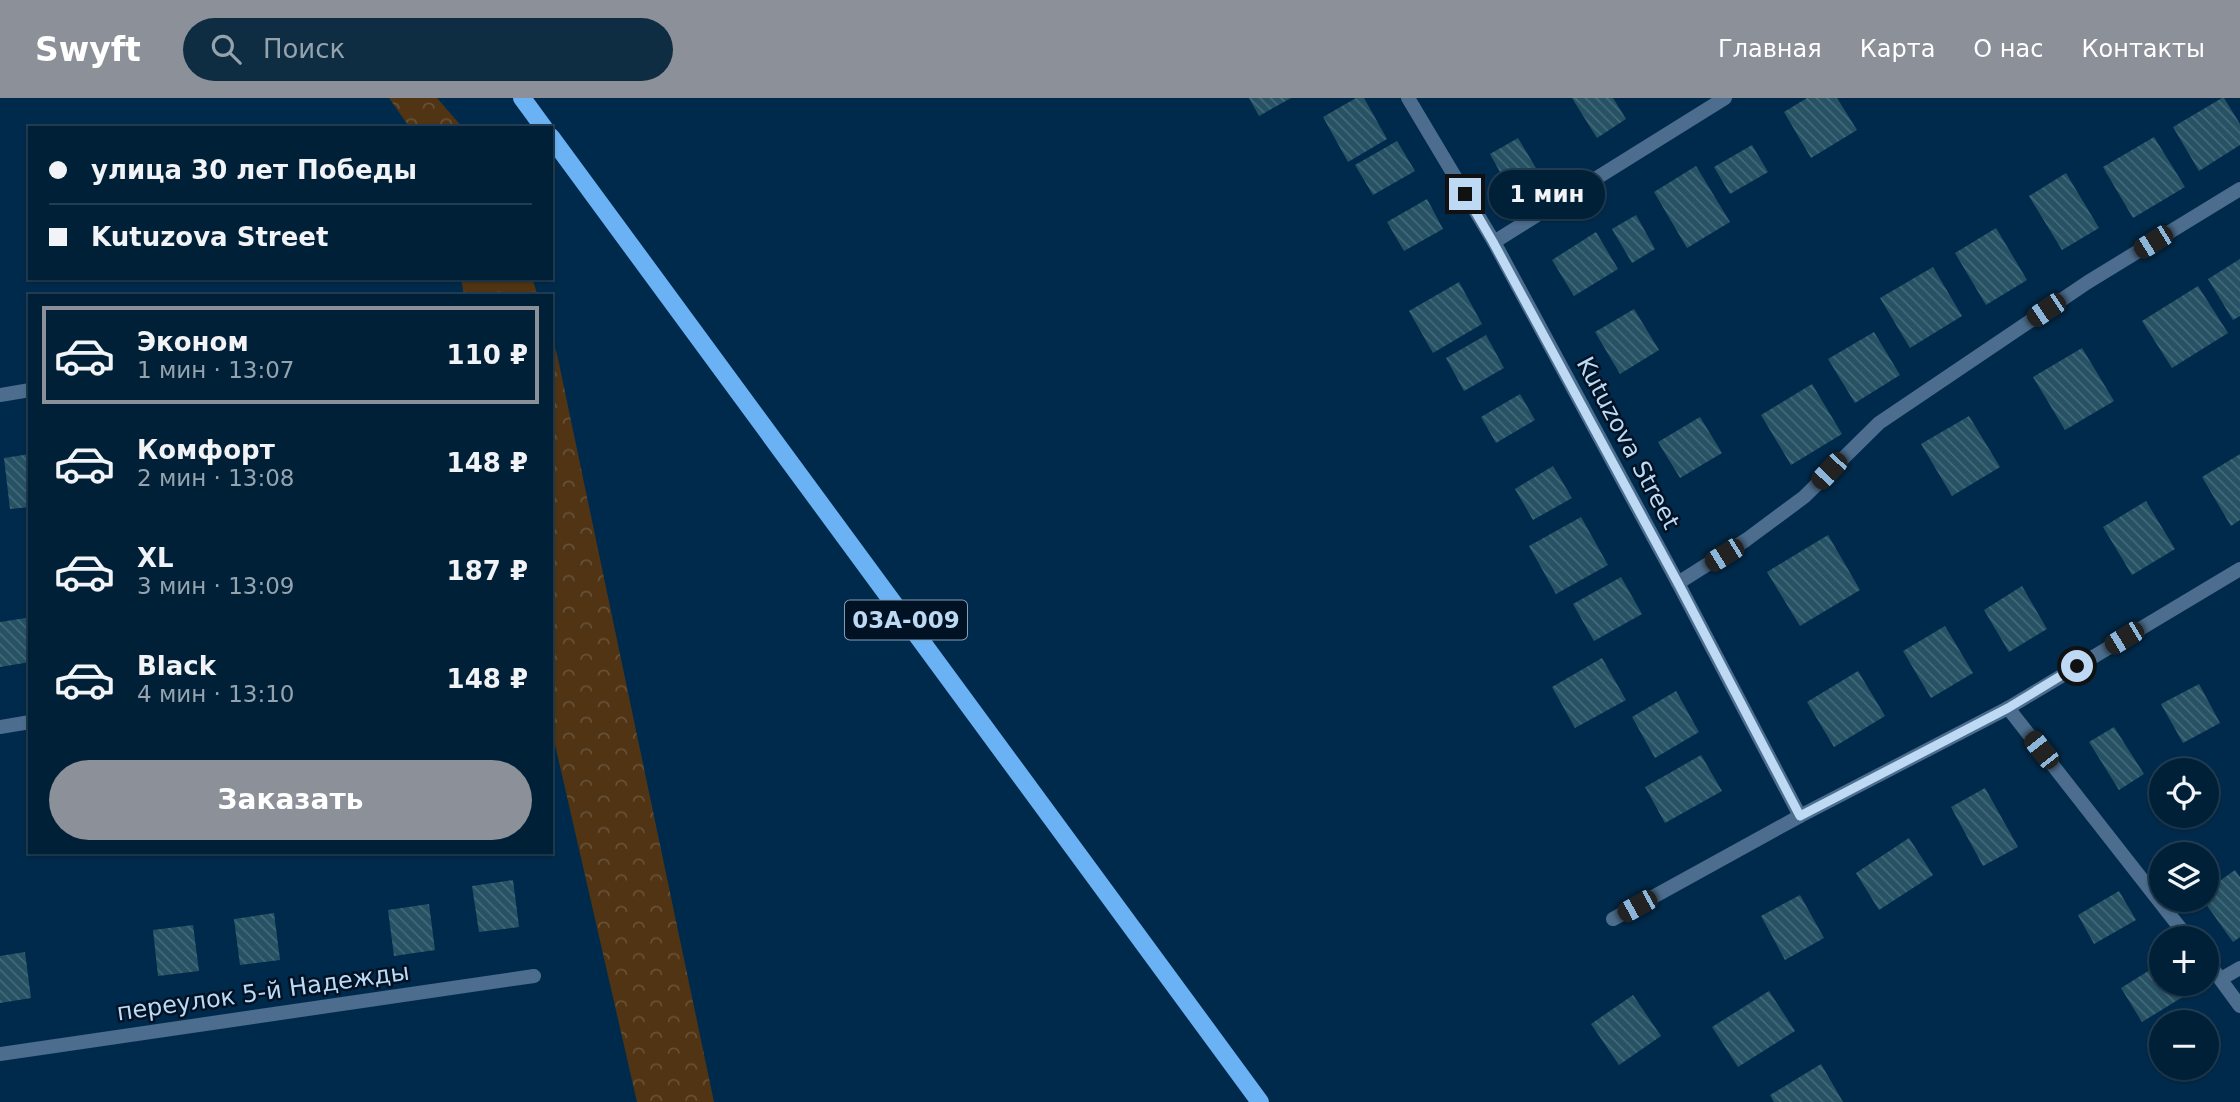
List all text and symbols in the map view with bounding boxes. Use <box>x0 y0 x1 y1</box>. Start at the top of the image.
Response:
search box <box>183 18 673 81</box>
text: Swyft <box>35 30 141 69</box>
icon: search <box>207 30 245 68</box>
text: Поиск <box>263 34 345 64</box>
text: Главная <box>1718 35 1822 63</box>
text: Карта <box>1860 35 1935 63</box>
text: О нас <box>1973 35 2043 63</box>
text: Контакты <box>2081 35 2205 63</box>
text: улица 30 лет Победы <box>91 155 417 185</box>
callout: 1 мин <box>1490 170 1605 218</box>
route end <box>1449 178 1481 210</box>
text: 1 мин <box>1510 181 1584 207</box>
text: Kutuzova Street <box>91 222 328 252</box>
car <box>2130 222 2177 262</box>
car <box>2023 290 2070 330</box>
icon: car <box>53 324 116 387</box>
text: Эконом <box>137 327 249 357</box>
text: 110 ₽ <box>447 340 528 370</box>
street label: Kutuzova Street <box>1571 352 1685 534</box>
text: 1 мин · 13:07 <box>137 357 295 383</box>
icon: car <box>53 432 116 495</box>
text: Комфорт <box>137 435 275 465</box>
text: 148 ₽ <box>447 448 528 478</box>
car <box>1807 448 1852 494</box>
text: 2 мин · 13:08 <box>137 465 295 491</box>
car <box>1701 535 1748 575</box>
icon: car <box>53 540 116 603</box>
text: XL <box>137 543 174 573</box>
text: 187 ₽ <box>447 556 528 586</box>
text: 3 мин · 13:09 <box>137 573 295 599</box>
road number: 03А-009 <box>845 600 967 640</box>
car <box>2101 618 2148 658</box>
icon: car <box>53 648 116 711</box>
route start <box>2061 650 2093 682</box>
text: Black <box>137 651 216 681</box>
text: 148 ₽ <box>447 664 528 694</box>
text: 4 мин · 13:10 <box>137 681 295 707</box>
car <box>2020 727 2063 773</box>
map controls <box>2149 758 2219 1080</box>
button: locate <box>2149 758 2219 828</box>
button: Заказать <box>49 760 532 840</box>
button: layers <box>2149 842 2219 912</box>
car <box>1614 887 1661 925</box>
button: + <box>2149 926 2219 996</box>
street label: переулок 5-й Надежды <box>115 958 411 1026</box>
button: − <box>2149 1010 2219 1080</box>

